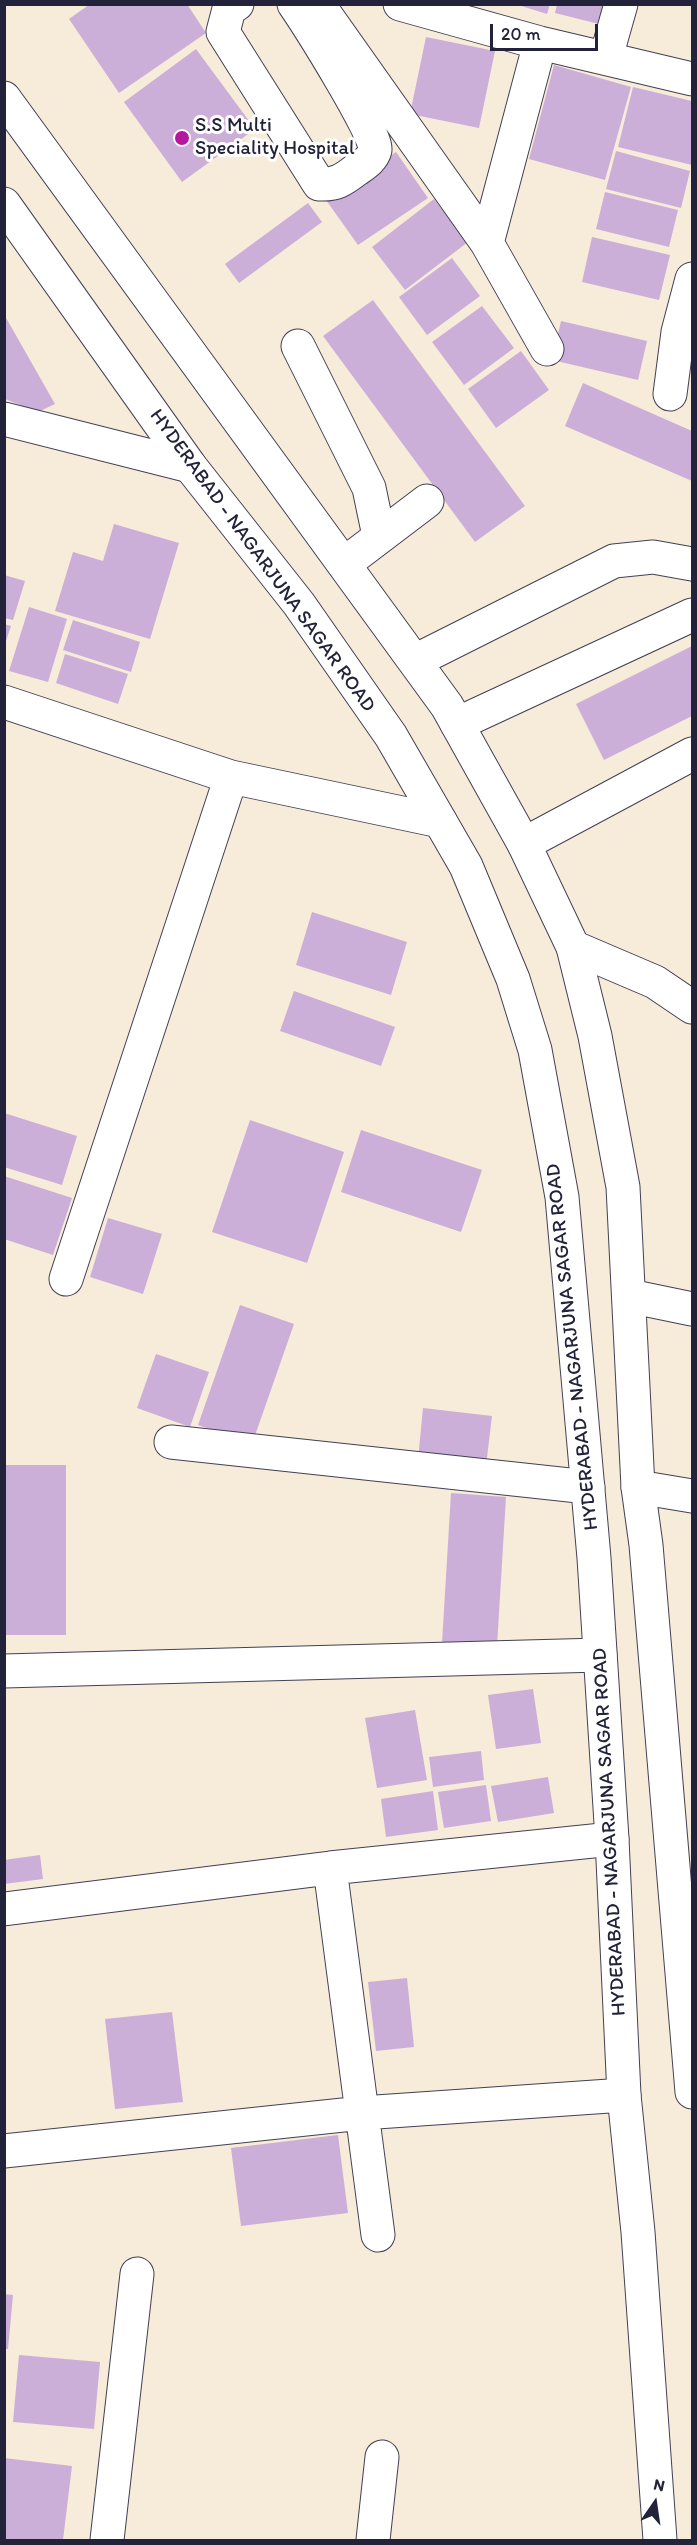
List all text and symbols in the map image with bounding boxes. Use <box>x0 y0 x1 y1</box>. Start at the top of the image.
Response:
scale bar <box>493 12 601 50</box>
text: 20 m <box>501 23 541 45</box>
place label: S.S Multi Speciality Hospital <box>195 114 355 161</box>
marker: S.S Multi Speciality Hospital <box>173 129 191 147</box>
street label: HYDERABAD - NAGARJUNA SAGAR ROAD <box>144 405 380 717</box>
street label: HYDERABAD - NAGARJUNA SAGAR ROAD <box>542 1162 604 1532</box>
street label: HYDERABAD - NAGARJUNA SAGAR ROAD <box>588 1647 632 2017</box>
north arrow <box>625 2473 685 2533</box>
text: N <box>652 2475 667 2495</box>

